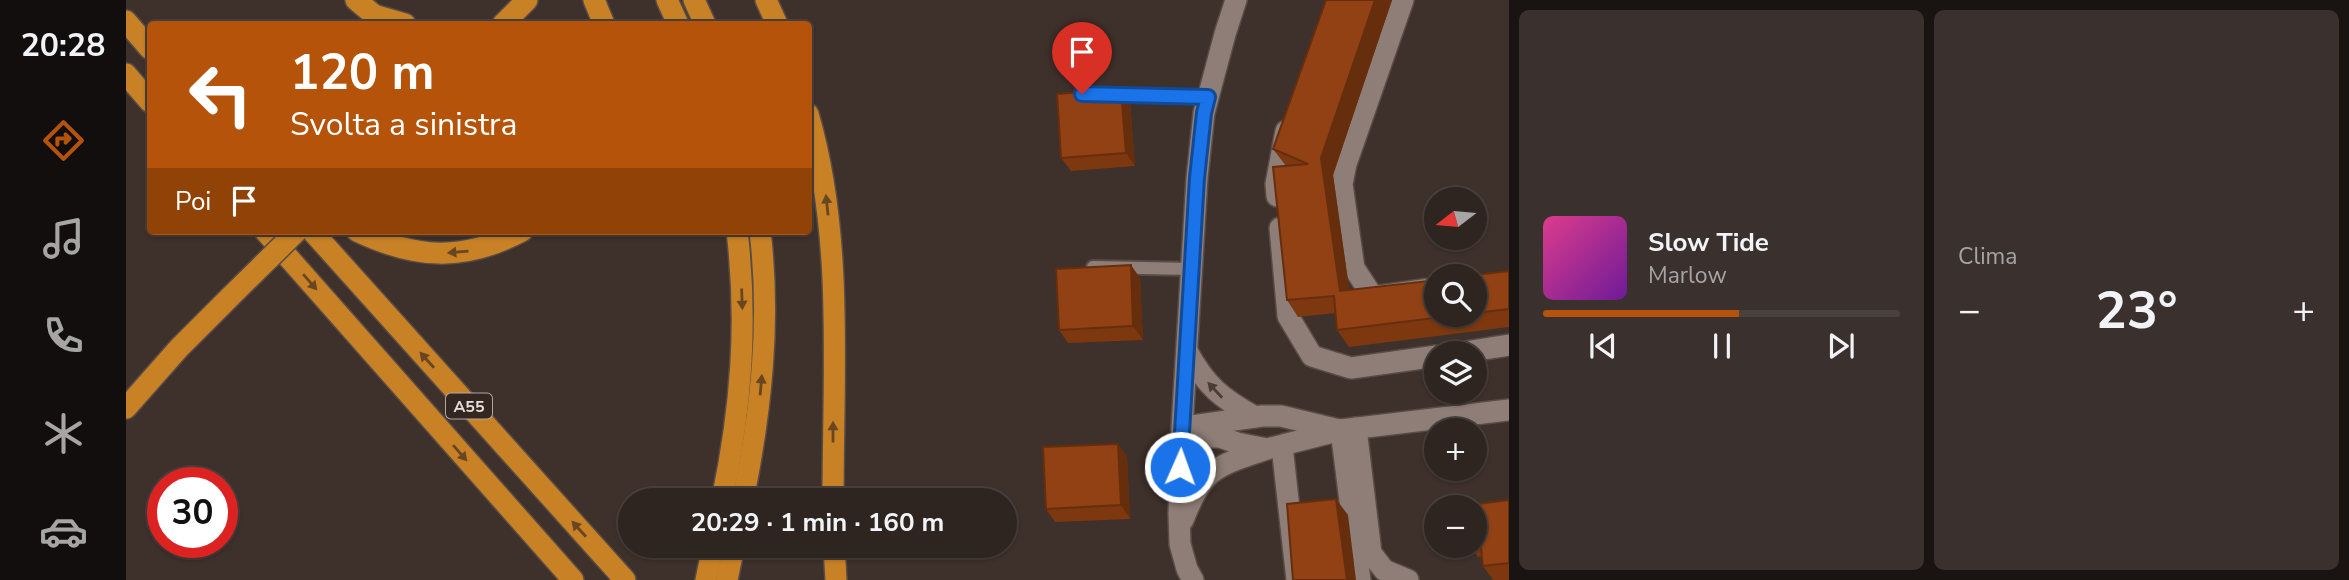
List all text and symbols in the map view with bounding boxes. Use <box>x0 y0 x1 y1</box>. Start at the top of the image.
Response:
pin <box>1052 22 1112 94</box>
text: 20:28 <box>21 24 105 67</box>
icon: arrive <box>1063 33 1101 71</box>
text: 120 m <box>290 39 434 106</box>
icon: left <box>175 49 266 140</box>
text: Svolta a sinistra <box>290 103 517 146</box>
icon: directions <box>39 116 88 165</box>
icon: arrive <box>225 182 263 220</box>
text: Poi <box>175 184 211 219</box>
north arrow <box>1424 187 1488 250</box>
map controls <box>1424 187 1487 558</box>
one-way arrow <box>821 194 832 216</box>
icon: music <box>39 214 88 263</box>
text: Slow Tide <box>1648 225 1769 260</box>
text: Clima <box>1958 241 2018 272</box>
one-way arrow <box>447 247 469 258</box>
text: Marlow <box>1648 260 1727 291</box>
button: search <box>1424 264 1487 327</box>
one-way arrow <box>302 273 318 291</box>
text: 23° <box>2095 275 2178 346</box>
text: − <box>1958 285 1981 336</box>
text: + <box>2292 285 2315 336</box>
one-way arrow <box>736 288 748 310</box>
icon: phone <box>39 311 88 360</box>
icon: previous <box>1584 327 1622 365</box>
icon: pause <box>1703 327 1741 365</box>
icon: next <box>1822 327 1860 365</box>
button: layers <box>1424 341 1487 404</box>
one-way arrow <box>420 352 436 369</box>
one-way arrow <box>756 374 767 396</box>
one-way arrow <box>1208 382 1224 399</box>
road number: A55 <box>446 394 492 418</box>
icon: climate <box>39 409 88 458</box>
button: + <box>1424 418 1487 481</box>
one-way arrow <box>827 421 839 443</box>
position arrow <box>1143 430 1217 504</box>
one-way arrow <box>452 444 468 461</box>
speed limit sign: 30 <box>147 467 238 558</box>
button: − <box>1424 495 1487 558</box>
text: 20:29 · 1 min · 160 m <box>691 505 944 540</box>
icon: car <box>39 507 88 556</box>
one-way arrow <box>571 520 587 538</box>

